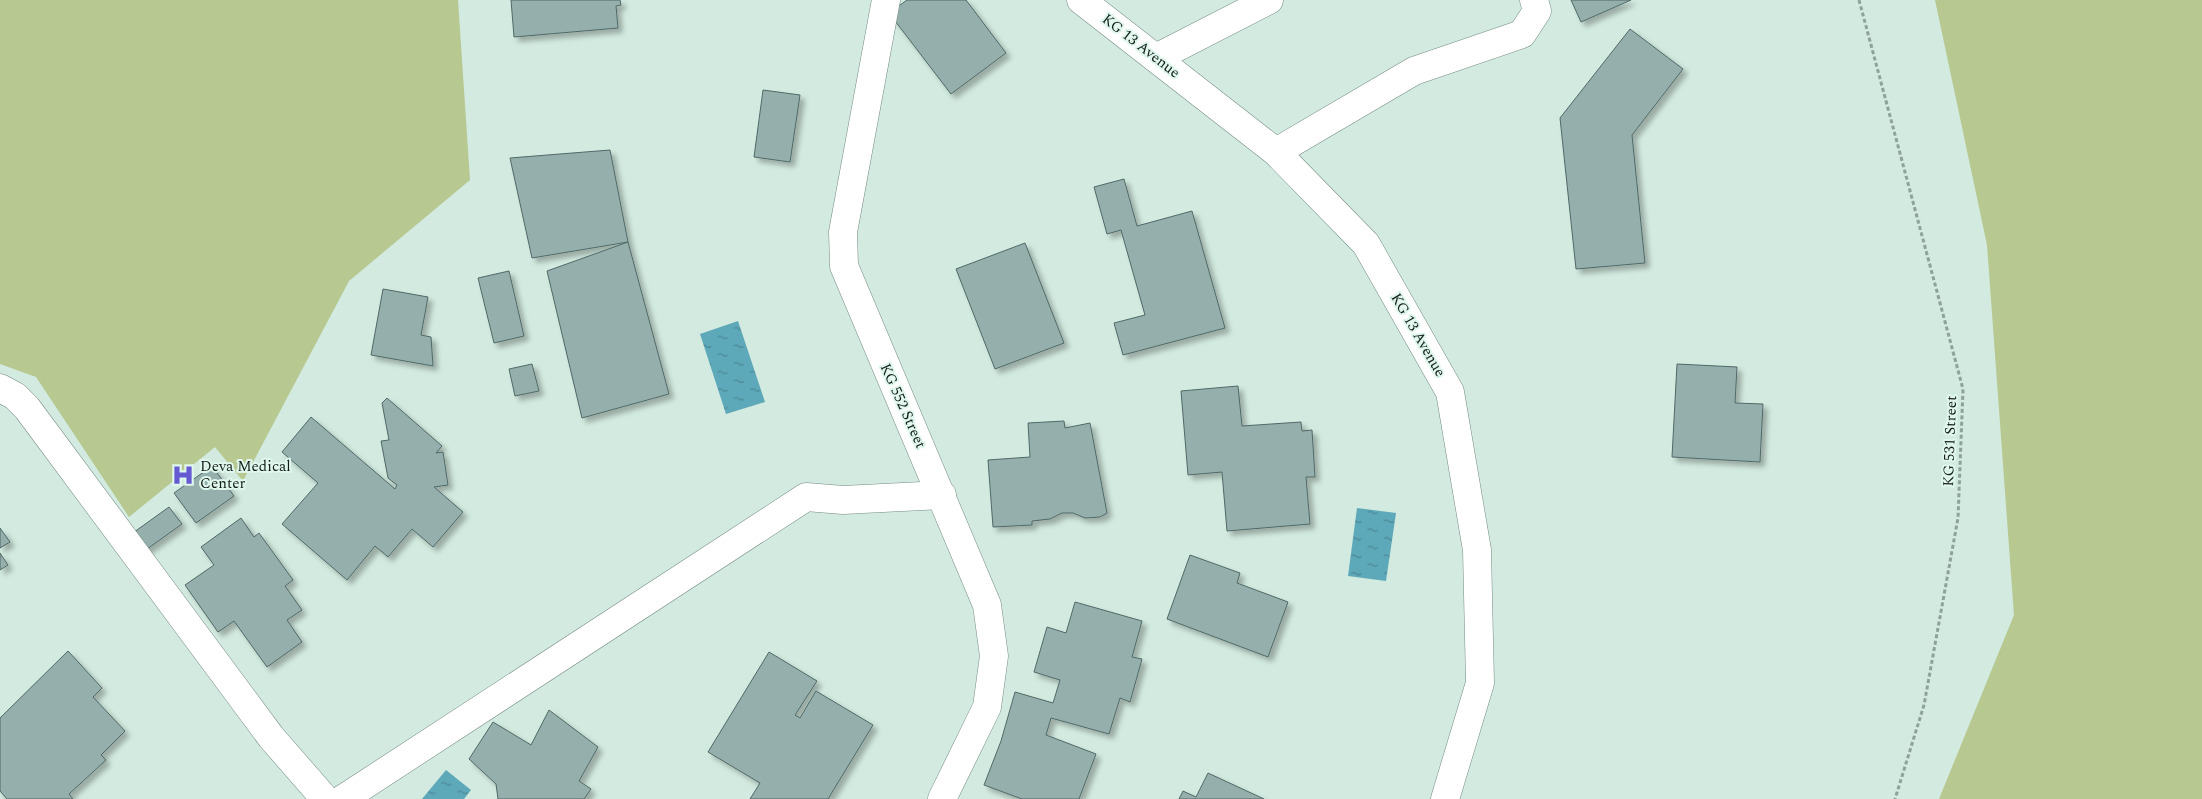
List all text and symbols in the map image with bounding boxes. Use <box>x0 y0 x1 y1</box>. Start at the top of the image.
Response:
street label: KG 13 Avenue <box>1097 8 1185 84</box>
street label: KG 13 Avenue <box>1385 289 1451 381</box>
street label: KG 552 Street <box>874 360 932 452</box>
street label: KG 531 Street <box>1937 395 1963 487</box>
place label: Deva Medical Center <box>200 455 291 495</box>
hospital icon: Deva Medical Center <box>170 462 196 488</box>

